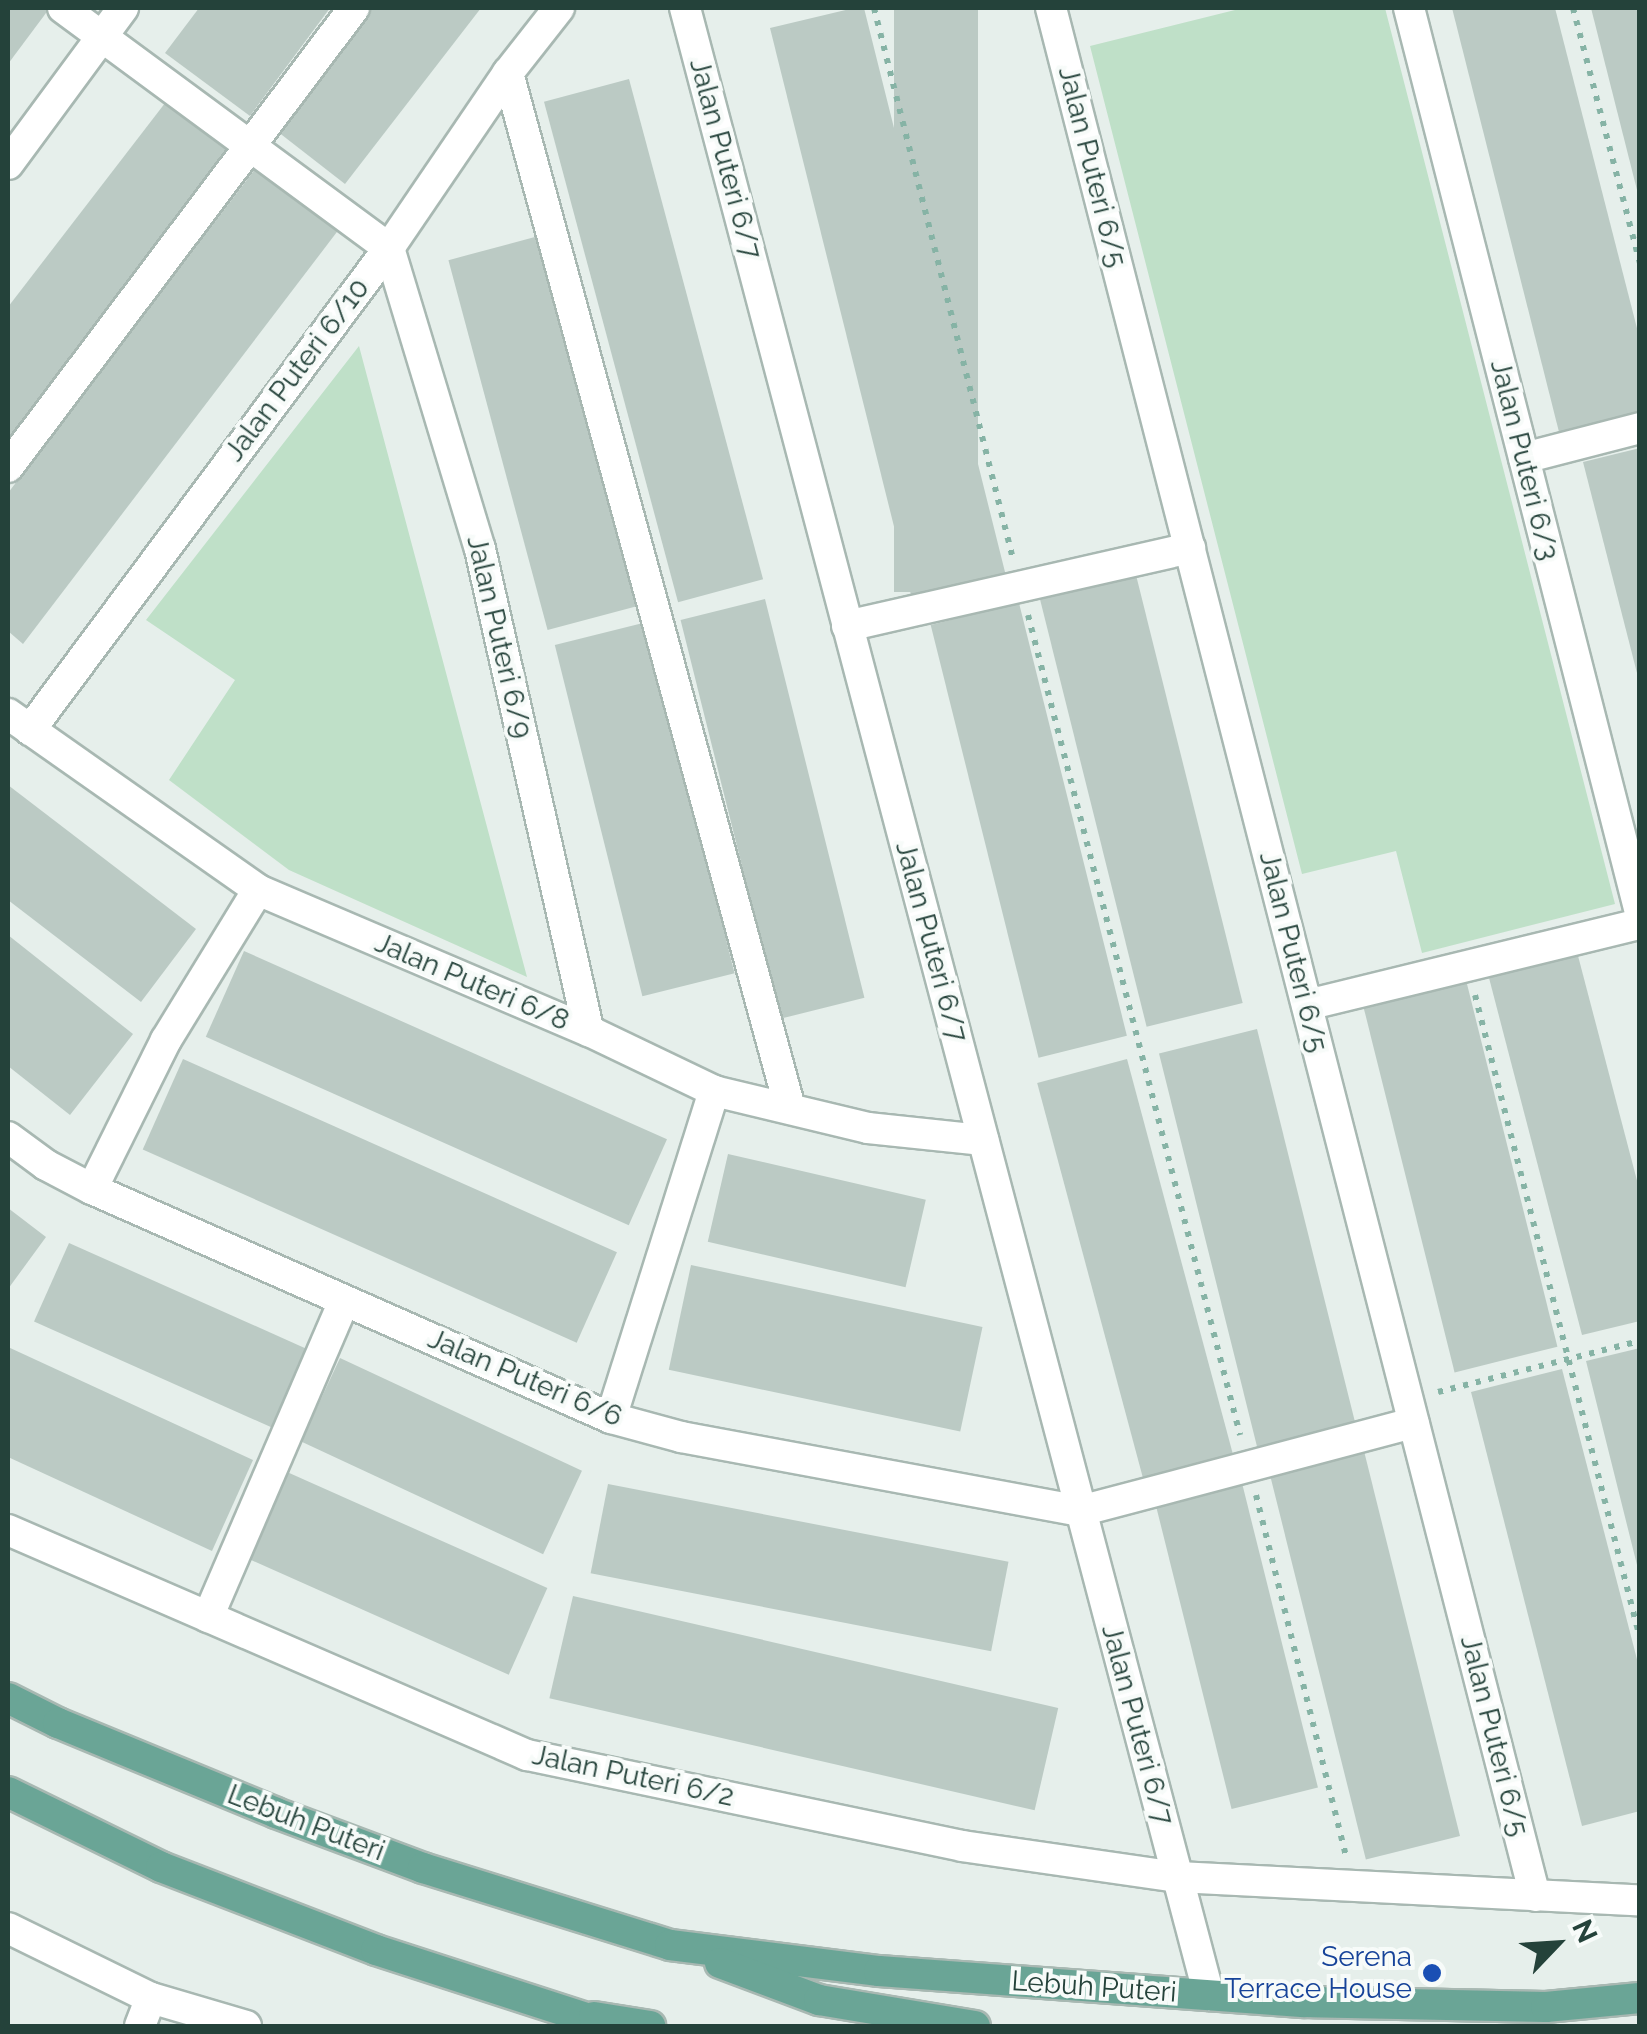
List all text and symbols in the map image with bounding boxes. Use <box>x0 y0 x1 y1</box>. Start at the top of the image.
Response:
street label: Jalan Puteri 6/7 <box>682 55 768 263</box>
street label: Jalan Puteri 6/5 <box>1051 63 1133 271</box>
street label: Jalan Puteri 6/10 <box>217 272 377 468</box>
street label: Jalan Puteri 6/3 <box>1483 356 1565 564</box>
street label: Jalan Puteri 6/9 <box>459 532 539 742</box>
street label: Jalan Puteri 6/7 <box>888 838 974 1046</box>
street label: Jalan Puteri 6/5 <box>1252 848 1334 1056</box>
street label: Jalan Puteri 6/8 <box>370 926 574 1038</box>
street label: Jalan Puteri 6/6 <box>423 1322 627 1434</box>
street label: Jalan Puteri 6/7 <box>1094 1621 1180 1829</box>
street label: Jalan Puteri 6/5 <box>1453 1632 1535 1840</box>
street label: Jalan Puteri 6/2 <box>529 1738 737 1814</box>
street label: Lebuh Puteri <box>223 1778 389 1868</box>
north arrow <box>1507 1894 1607 1994</box>
text: N <box>1565 1914 1604 1948</box>
place label: Serena Terrace House <box>1224 1940 1412 2006</box>
marker: Serena Terrace House <box>1421 1962 1443 1984</box>
street label: Lebuh Puteri <box>1010 1964 1178 2010</box>

